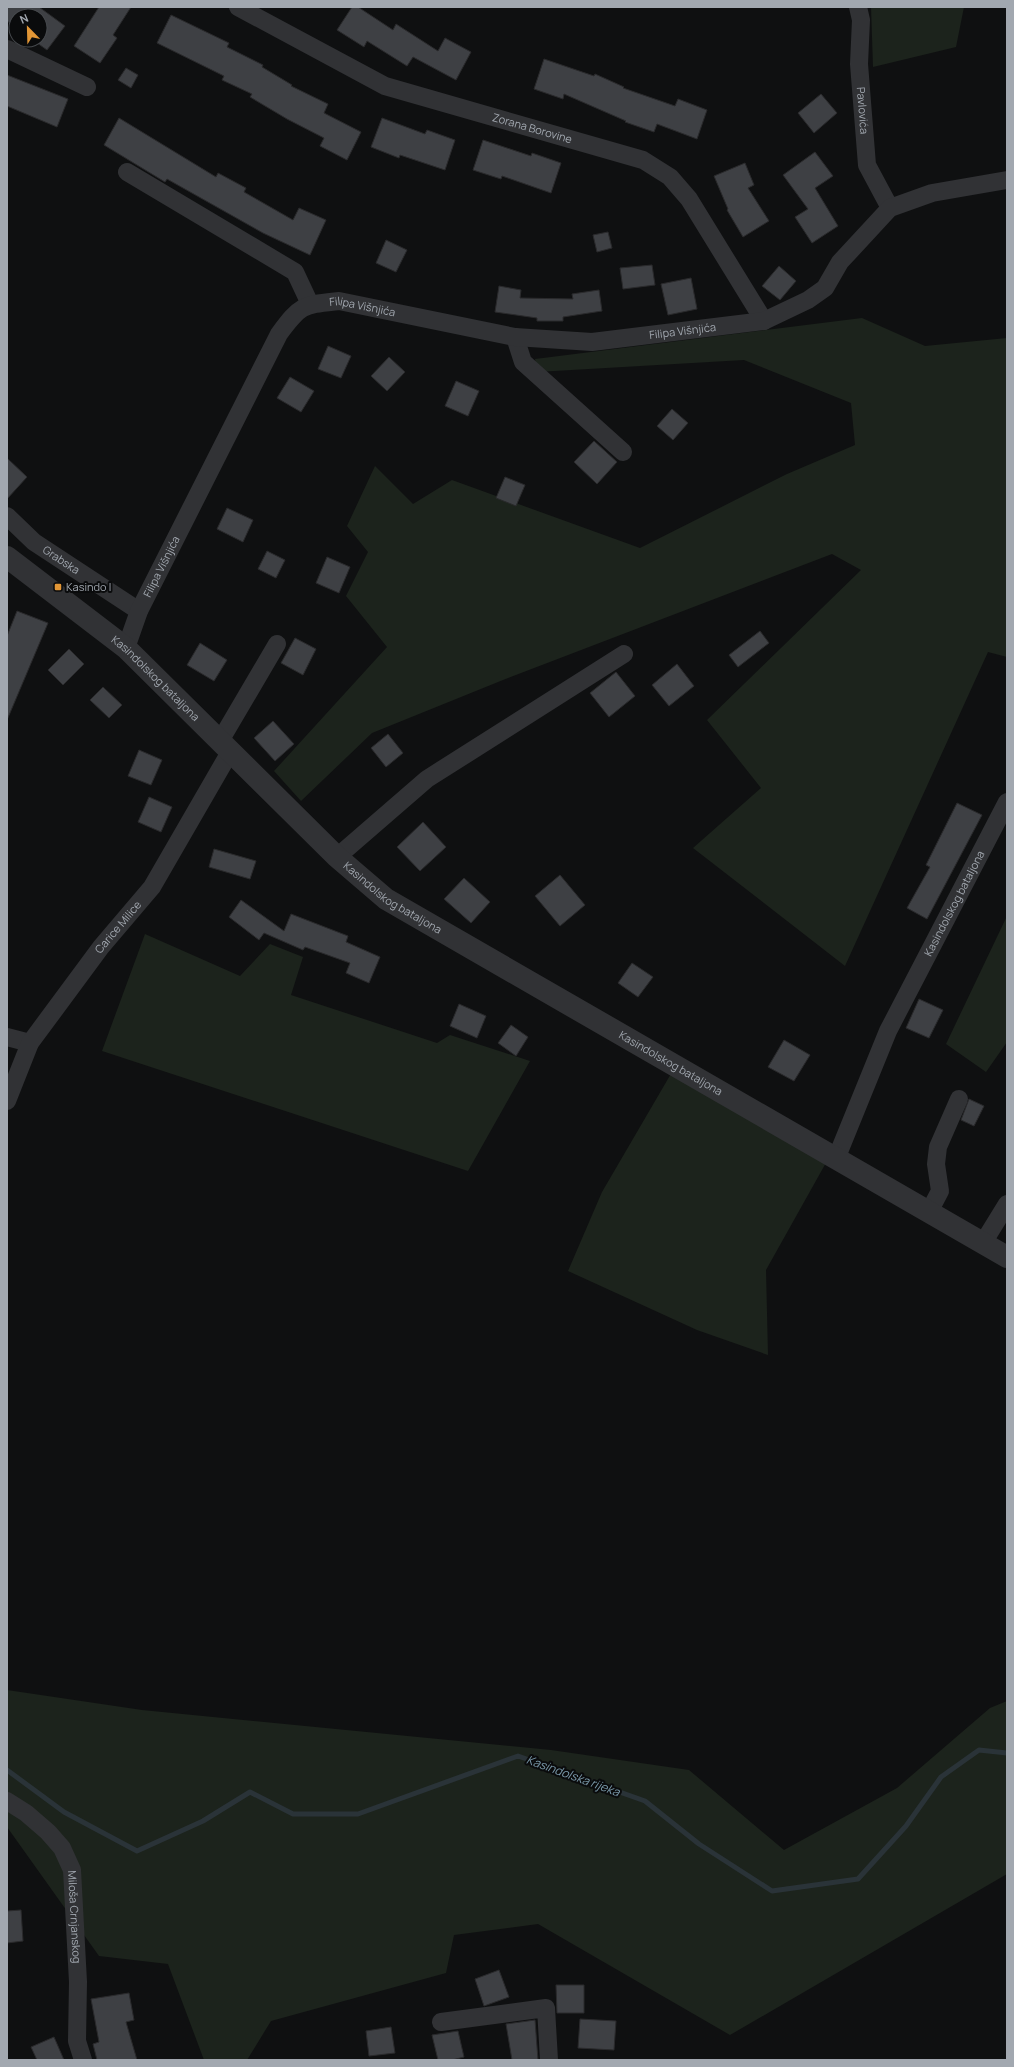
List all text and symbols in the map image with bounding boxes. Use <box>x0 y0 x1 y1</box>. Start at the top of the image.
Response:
north arrow <box>8 8 48 48</box>
text: N <box>17 10 31 27</box>
street label: Pavlovića <box>854 86 873 135</box>
street label: Zorana Borovine <box>491 109 575 146</box>
street label: Filipa Višnjića <box>328 293 397 319</box>
street label: Filipa Višnjića <box>648 319 717 342</box>
street label: Filipa Višnjića <box>139 533 183 600</box>
street label: Grabska <box>40 542 83 577</box>
place label: Kasindo I <box>66 579 111 594</box>
marker: Kasindo I <box>53 582 63 592</box>
street label: Kasindolskog bataljona <box>109 632 203 724</box>
street label: Kasindolskog bataljona <box>920 848 988 959</box>
street label: Kasindolskog bataljona <box>340 858 445 937</box>
street label: Carice Milice <box>91 897 145 956</box>
street label: Kasindolskog bataljona <box>616 1027 726 1098</box>
water label: Kasindolska rijeka <box>524 1751 623 1801</box>
street label: Miloša Crnjanskog <box>65 1870 85 1964</box>

